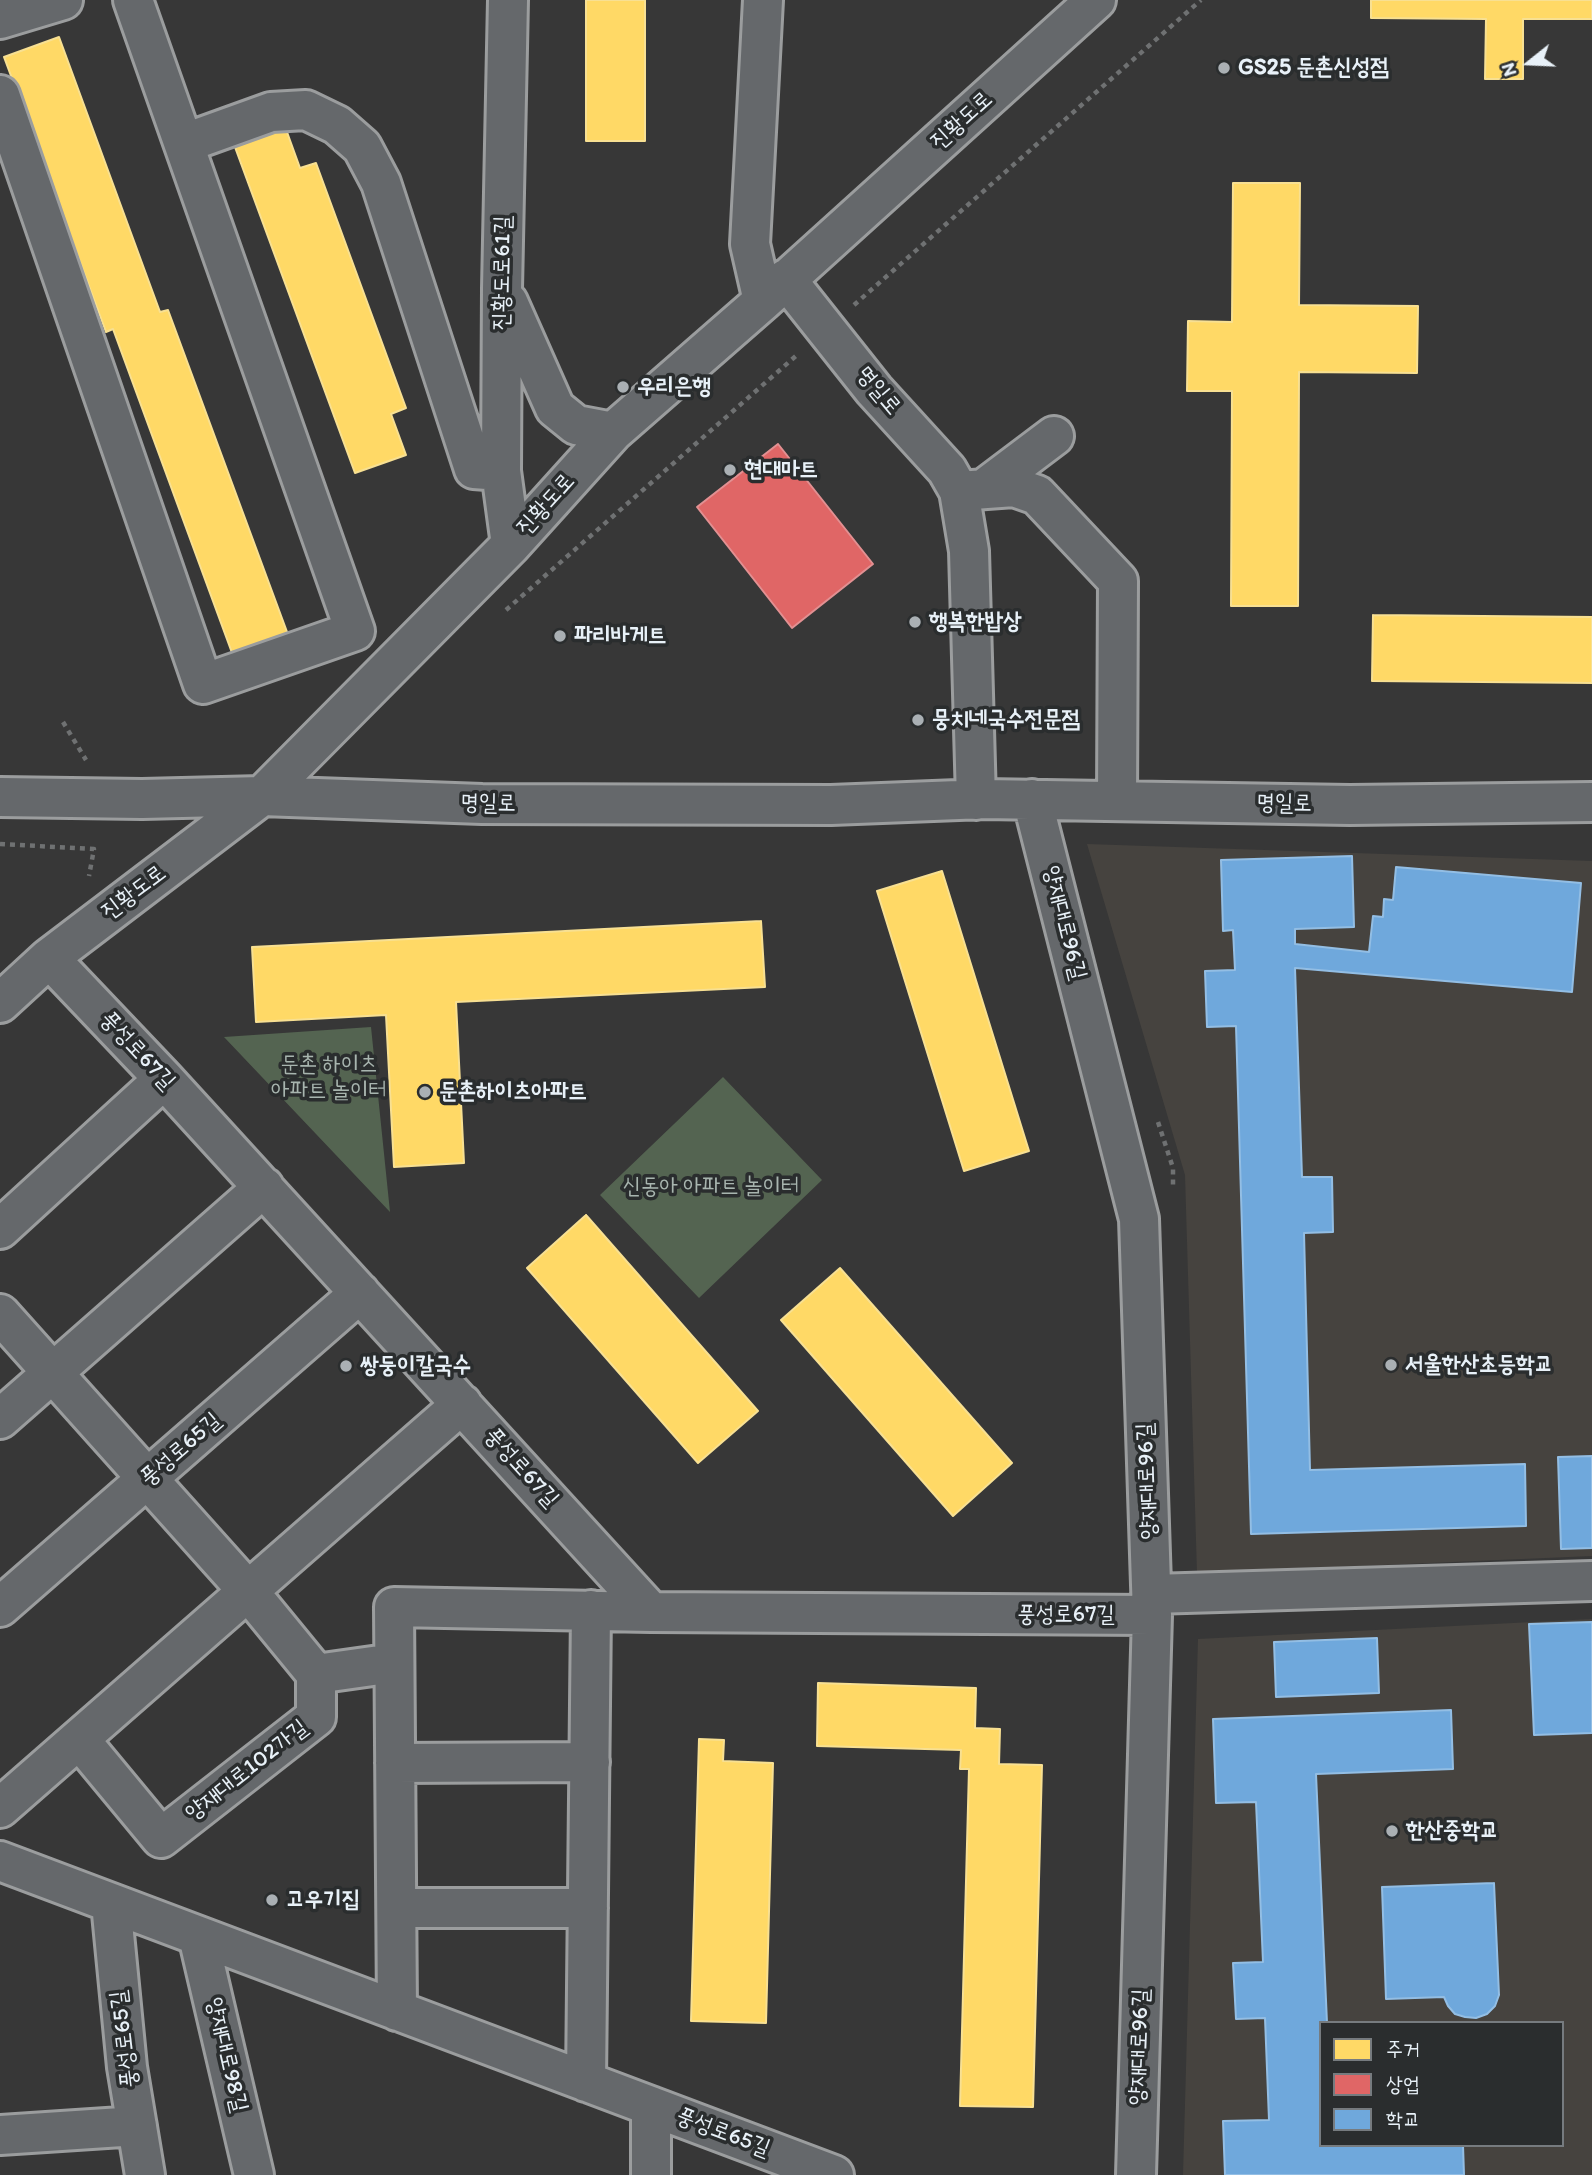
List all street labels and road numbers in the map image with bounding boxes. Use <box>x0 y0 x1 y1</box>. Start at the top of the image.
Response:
street label: 진황도로 <box>925 86 999 156</box>
street label: 진황도로61길 <box>488 215 518 331</box>
street label: 명일로 <box>850 361 906 421</box>
street label: 진황도로 <box>511 468 581 542</box>
street label: 명일로 <box>460 790 516 818</box>
street label: 명일로 <box>1256 790 1312 818</box>
street label: 진황도로 <box>96 860 172 926</box>
street label: 양재대로96길 <box>1036 863 1092 983</box>
street label: 풍성로67길 <box>94 1006 180 1096</box>
street label: 풍성로65길 <box>135 1407 227 1493</box>
street label: 풍성로67길 <box>478 1422 564 1514</box>
street label: 양재대로96길 <box>1132 1422 1164 1540</box>
street label: 풍성로67길 <box>1017 1601 1115 1629</box>
street label: 양재대로102가길 <box>180 1715 314 1827</box>
street label: 양재대로96길 <box>1124 1988 1156 2106</box>
street label: 풍성로65길 <box>105 1989 145 2089</box>
street label: 양재대로98길 <box>199 1995 253 2115</box>
street label: 풍성로65길 <box>672 2103 774 2163</box>

